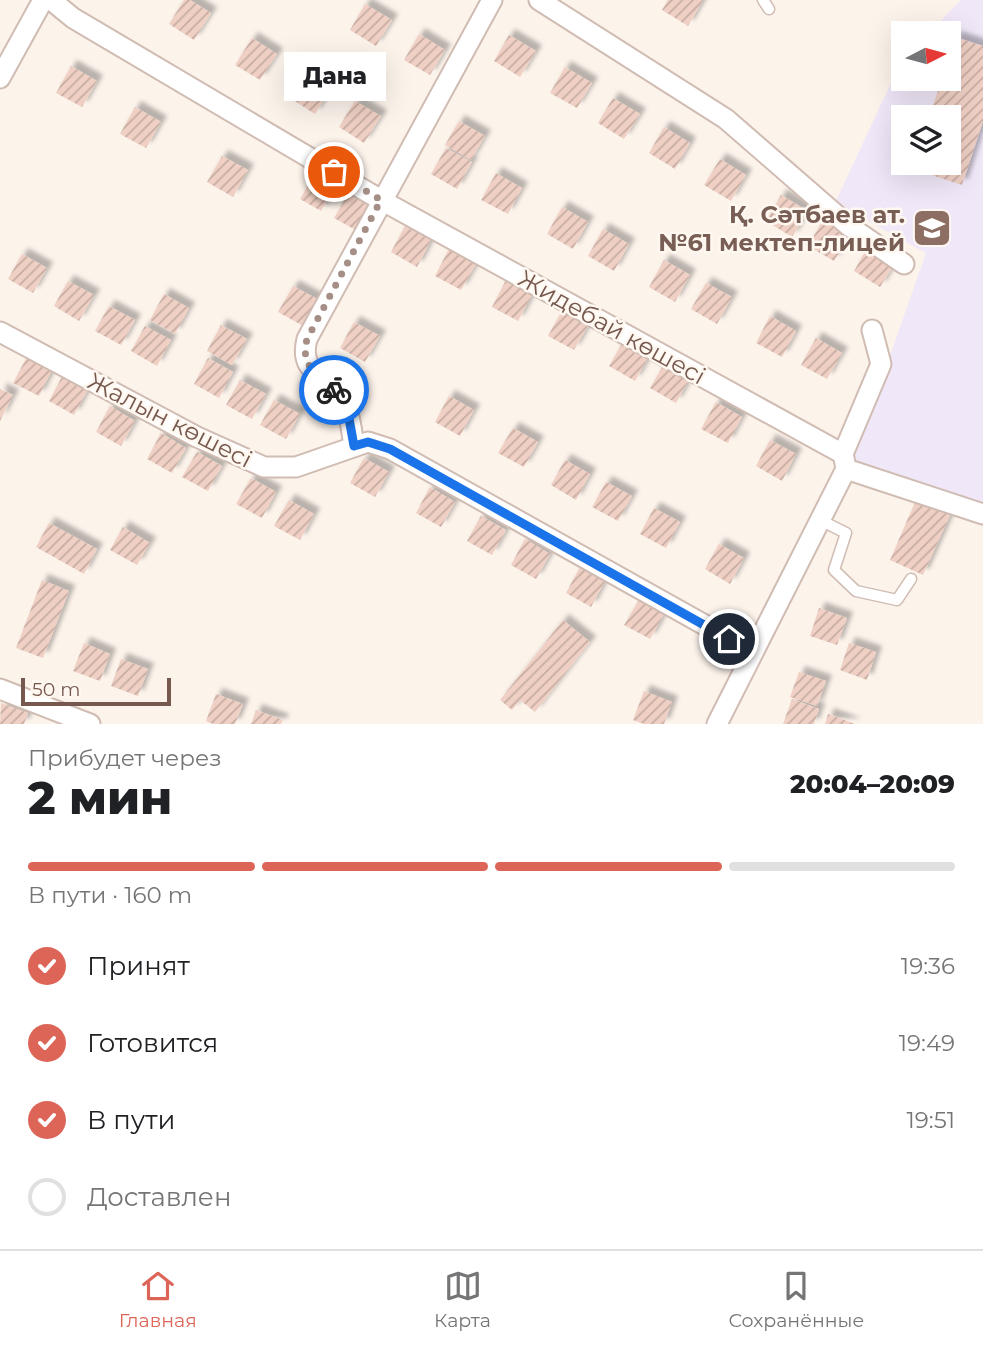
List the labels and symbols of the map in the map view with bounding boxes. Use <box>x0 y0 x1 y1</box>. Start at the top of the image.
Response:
north arrow <box>891 21 961 91</box>
callout: Дана <box>283 53 385 102</box>
pin <box>304 142 364 202</box>
place label: Қ. Сәтбаев ат. №61 мектеп-лицей <box>658 200 905 257</box>
school or university icon: Қ. Сәтбаев ат. №61 мектеп-лицей <box>911 207 953 249</box>
street label: Жидебай көшесі <box>513 264 711 390</box>
courier <box>299 355 369 425</box>
street label: Жалын көшесі <box>83 366 257 474</box>
pin <box>699 609 759 669</box>
scale bar <box>21 675 172 707</box>

